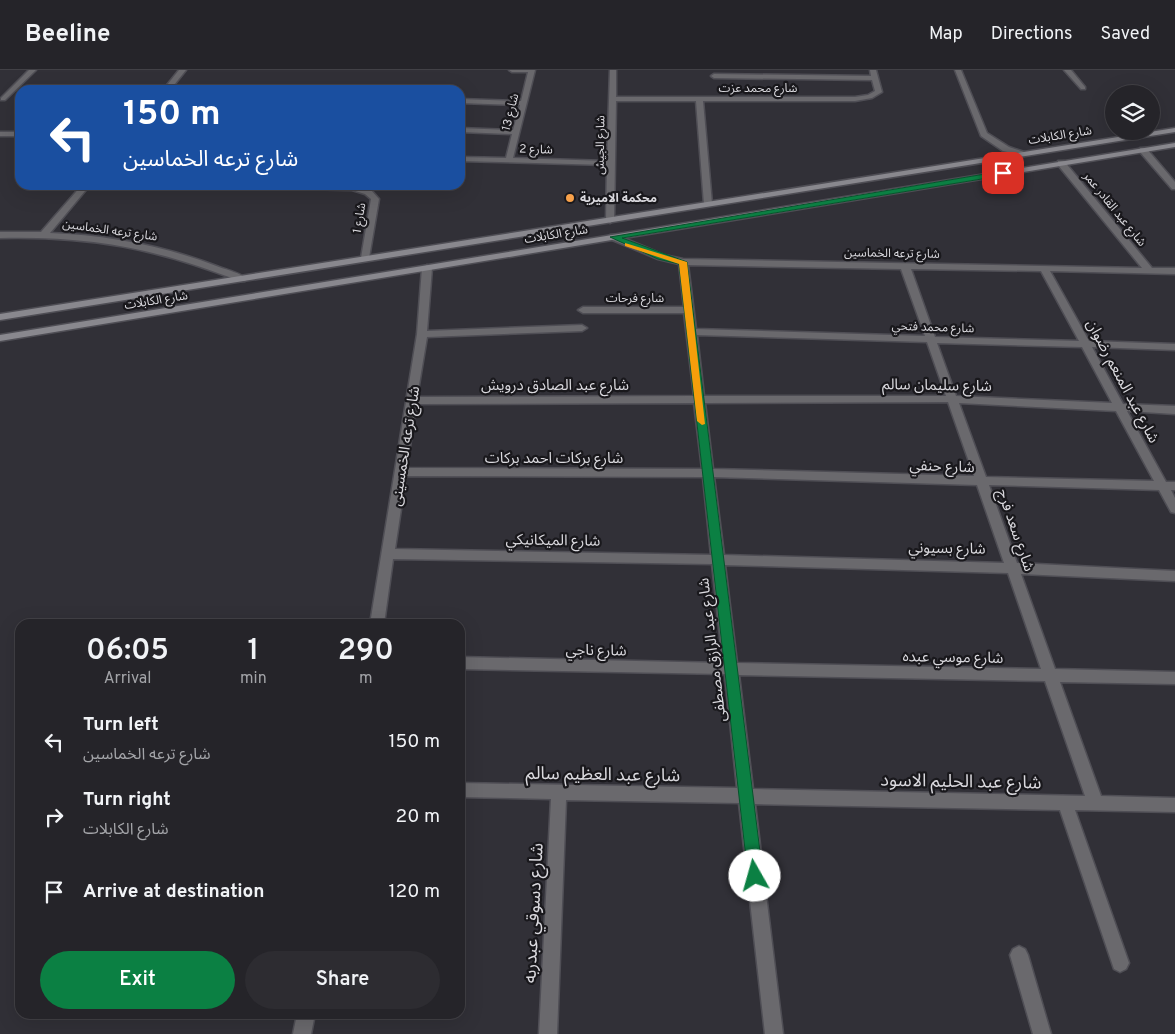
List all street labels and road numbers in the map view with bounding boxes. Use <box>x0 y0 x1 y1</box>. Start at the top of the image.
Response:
street label: شارع محمد عزت <box>719 81 798 97</box>
street label: شارع 13 <box>499 92 523 133</box>
street label: شارع الجيش <box>592 115 610 175</box>
street label: شارع الكابلات <box>1027 123 1093 149</box>
street label: شارع 2 <box>519 141 553 159</box>
street label: شارع عبد القادر عمر <box>1079 168 1149 250</box>
street label: شارع 1 <box>350 202 370 235</box>
street label: شارع ترعه الخماسين <box>61 216 158 246</box>
street label: شارع الكابلات <box>523 222 589 248</box>
street label: شارع ترعه الخماسين <box>844 245 940 263</box>
street label: شارع الكابلات <box>123 288 189 314</box>
street label: شارع فرحات <box>606 291 664 307</box>
street label: شارع عبد المنعم رضوان <box>1080 317 1162 448</box>
street label: شارع محمد فتحي <box>891 319 975 338</box>
street label: شارع سليمان سالم <box>882 376 992 398</box>
street label: شارع عبد الصادق درويش <box>481 377 629 397</box>
street label: شارع ترعه الخمسينى <box>388 385 426 508</box>
street label: شارع بركات احمد بركات <box>485 450 623 470</box>
street label: شارع حنفي <box>909 457 975 479</box>
street label: شارع سعد فرج <box>991 487 1038 575</box>
street label: شارع الميكانيكي <box>505 531 601 553</box>
street label: شارع بسيوني <box>908 539 986 561</box>
street label: شارع عبد الرازق مصطفى <box>695 576 733 723</box>
street label: شارع ناجي <box>565 641 627 663</box>
street label: شارع موسي عبده <box>902 648 1004 670</box>
street label: شارع عبد العظيم سالم <box>525 763 681 789</box>
street label: شارع عبد الحليم الاسود <box>880 770 1042 796</box>
street label: شارع دسوقي عبدربه <box>519 842 551 984</box>

